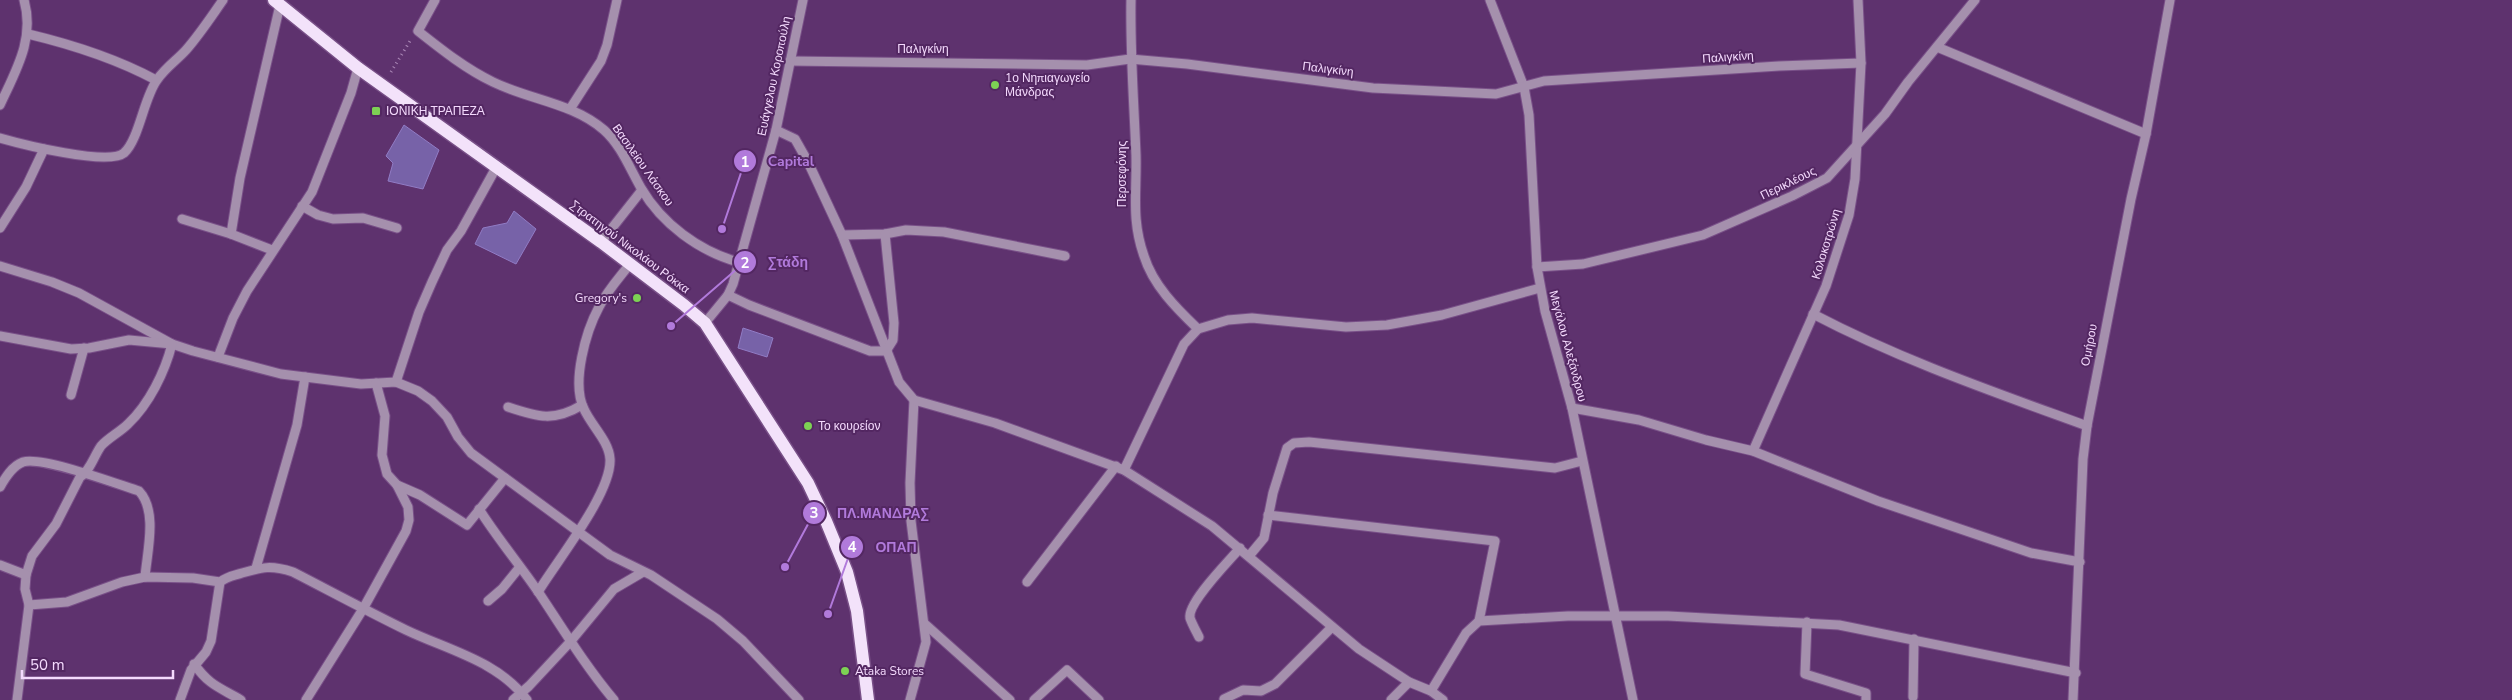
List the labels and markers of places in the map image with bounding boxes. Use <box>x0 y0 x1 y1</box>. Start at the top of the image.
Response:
place label: 1ο Νηπιαγωγείο Μάνδρας <box>1005 70 1090 100</box>
marker: 1ο Νηπιαγωγείο Μάνδρας <box>989 79 1001 91</box>
place label: ΙΟΝΙΚΗ ΤΡΑΠΕΖΑ <box>386 103 485 119</box>
marker: ΙΟΝΙΚΗ ΤΡΑΠΕΖΑ <box>370 105 382 117</box>
callout: Capital <box>732 147 824 176</box>
callout: Στάδη <box>733 248 818 277</box>
place label: Gregory's <box>575 290 627 306</box>
marker: Gregory's <box>631 292 643 304</box>
place label: Το κουρείον <box>818 418 880 434</box>
marker: Το κουρείον <box>802 420 814 432</box>
callout: ΠΛ.ΜΑΝΔΡΑΣ <box>802 499 939 528</box>
callout: ΟΠΑΠ <box>840 532 926 561</box>
place label: Ataka Stores <box>855 663 924 679</box>
marker: Ataka Stores <box>839 665 851 677</box>

